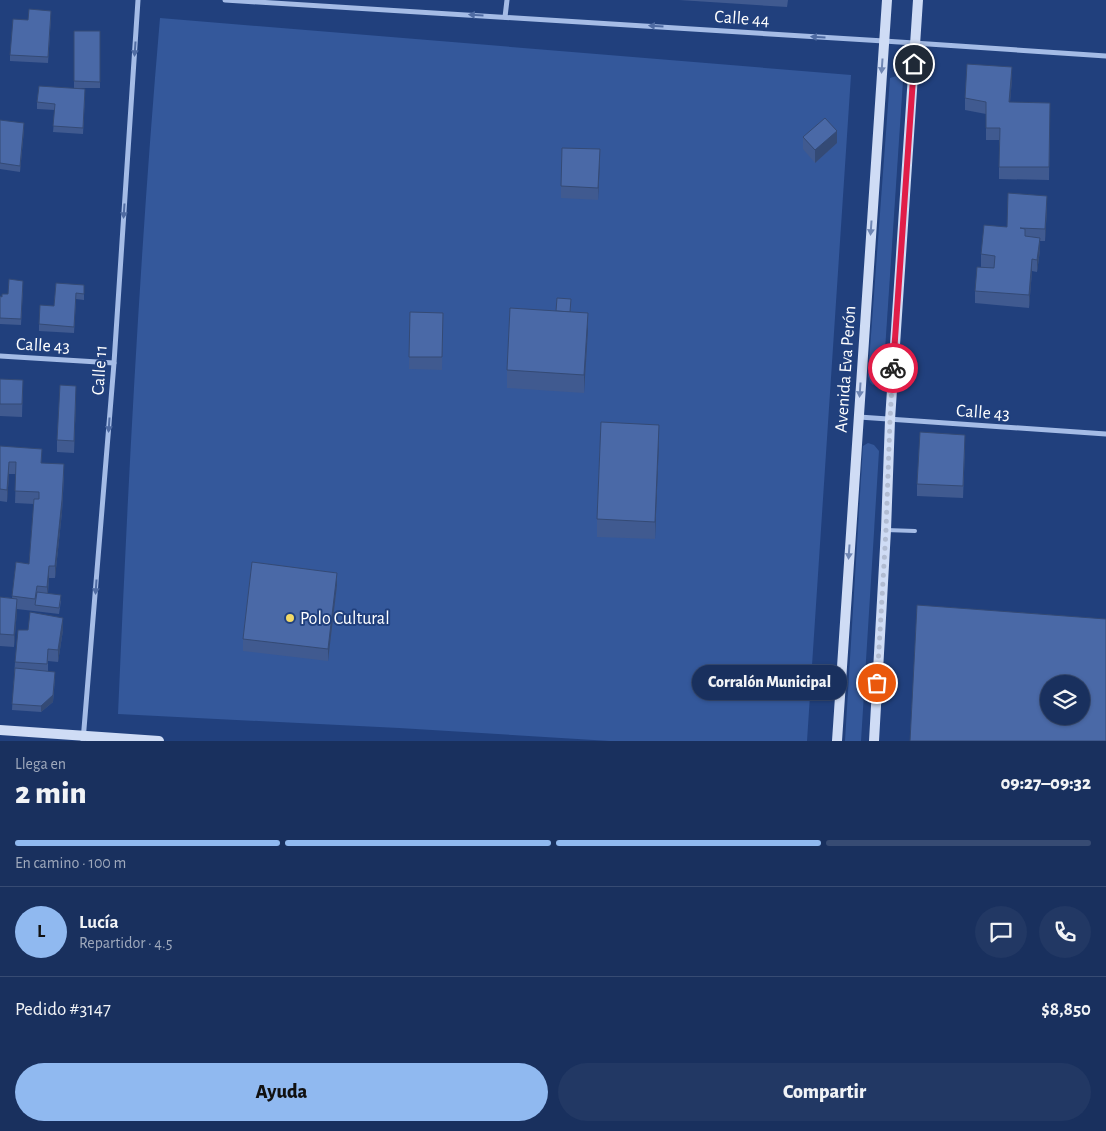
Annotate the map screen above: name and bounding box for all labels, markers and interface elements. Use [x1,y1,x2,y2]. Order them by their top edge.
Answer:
street label: Calle 44 [714,8,770,30]
one-way arrow [468,11,484,19]
one-way arrow [647,22,663,30]
one-way arrow [810,32,826,40]
one-way arrow [130,41,138,57]
pin [893,43,935,85]
icon: home [900,50,928,78]
one-way arrow [878,58,886,74]
one-way arrow [119,203,127,219]
one-way arrow [867,220,875,236]
street label: Avenida Eva Perón [833,305,859,433]
street label: Calle 43 [16,336,70,356]
courier [868,343,918,393]
street label: Calle 11 [89,344,111,396]
icon: bike [879,354,907,382]
one-way arrow [855,383,863,399]
street label: Calle 43 [955,402,1010,424]
one-way arrow [105,418,113,434]
one-way arrow [845,545,853,561]
one-way arrow [92,580,100,596]
place label: Polo Cultural [300,610,390,628]
marker: Polo Cultural [284,612,296,624]
pin [856,662,898,704]
callout: Corralón Municipal [692,666,847,700]
icon: bag [863,669,891,697]
text: Corralón Municipal [708,674,831,690]
map controls [1040,675,1090,725]
button: layers [1040,675,1090,725]
text: Llega en [15,756,66,772]
text: 09:27–09:32 [1001,774,1091,793]
text: 2 min [15,777,87,809]
text: En camino · 100 m [15,855,126,871]
button: chat [975,906,1027,958]
button: phone [1039,906,1091,958]
text: Lucía [79,913,119,932]
text: L [37,922,45,941]
text: Repartidor · 4.5 [79,935,172,951]
text: Pedido #3147 [15,1000,111,1019]
text: $8,850 [1041,1000,1091,1019]
button: Ayuda [15,1063,548,1121]
button: Compartir [558,1063,1091,1121]

